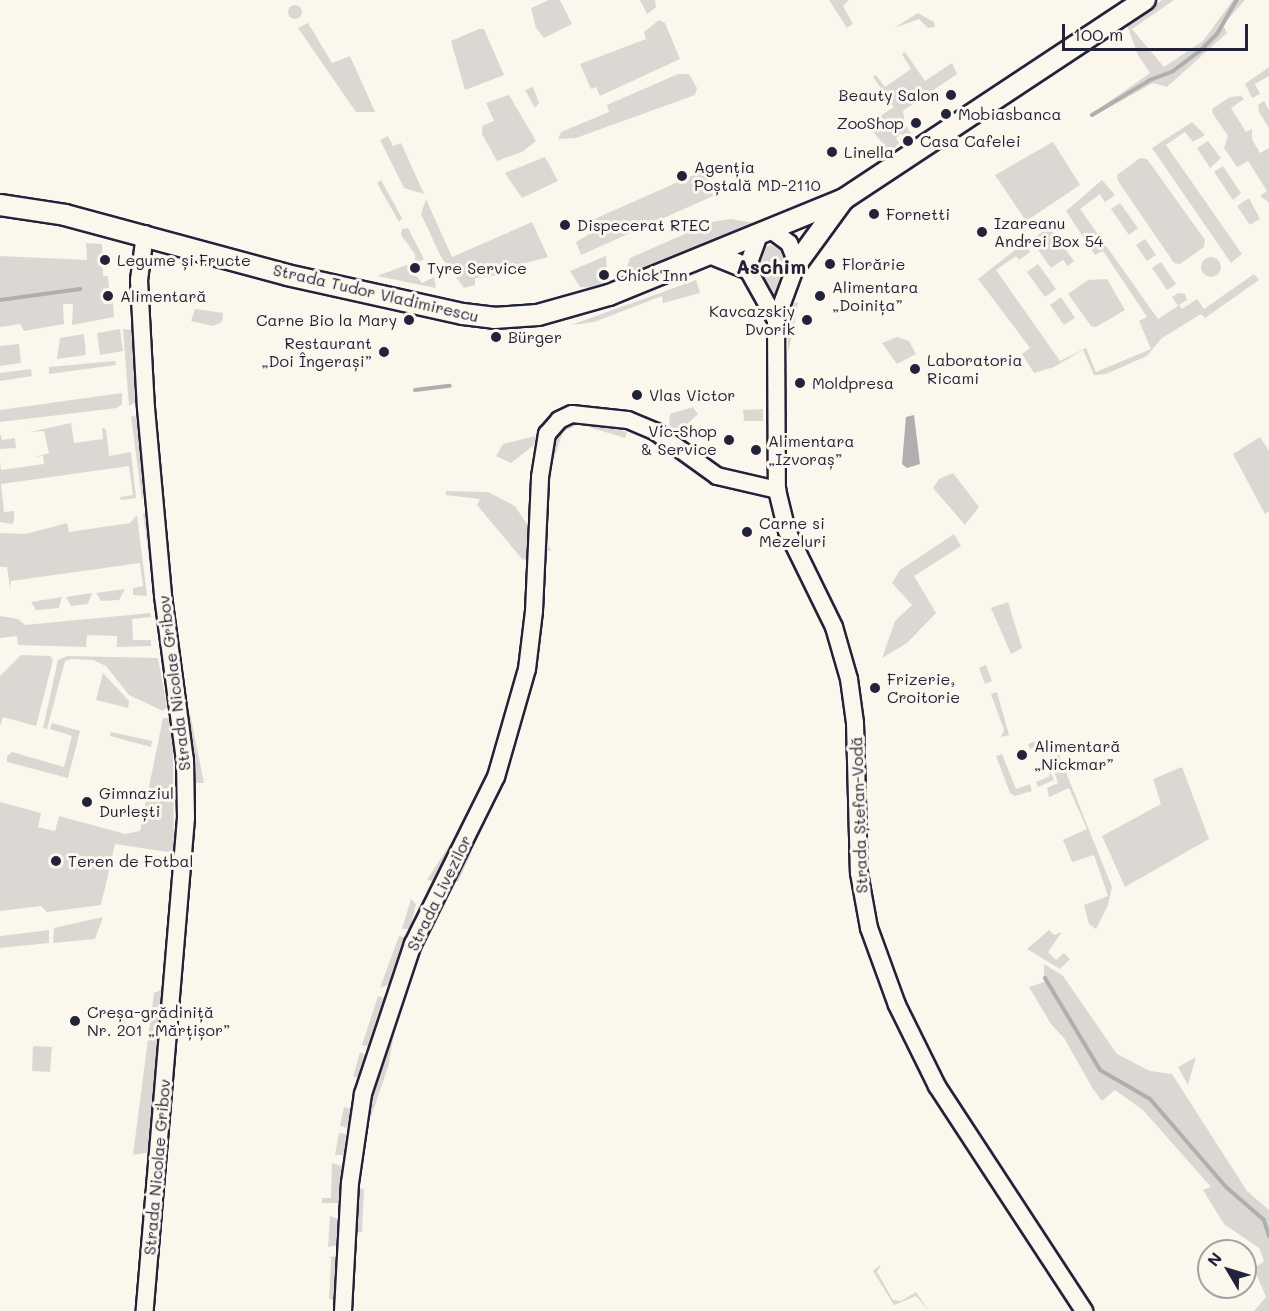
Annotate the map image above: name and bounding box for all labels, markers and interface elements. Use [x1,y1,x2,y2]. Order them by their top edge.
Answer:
scale bar [1065,12,1251,50]
text: 100 m [1073,22,1123,46]
place label: Beauty Salon [839,85,939,105]
marker: Beauty Salon [944,88,958,102]
place label: Mobiasbanca [958,104,1061,124]
marker: Mobiasbanca [939,107,953,121]
place label: ZooShop [837,113,904,133]
marker: ZooShop [909,116,923,130]
place label: Casa Cafelei [920,131,1021,151]
marker: Casa Cafelei [901,134,915,148]
place label: Linella [844,142,894,162]
marker: Linella [825,145,839,159]
place label: Agenția Poștală MD-2110 [694,157,821,195]
marker: Agenția Poștală MD-2110 [675,169,689,183]
place label: Fornetti [886,204,950,224]
marker: Fornetti [867,207,881,221]
place label: Izareanu Andrei Box 54 [994,213,1103,251]
place label: Dispecerat RTEC [577,215,710,235]
marker: Dispecerat RTEC [558,218,572,232]
marker: Izareanu Andrei Box 54 [975,225,989,239]
place label: Legume și Fructe [117,250,251,270]
marker: Legume și Fructe [98,253,112,267]
district label: Aschim [736,254,806,278]
place label: Florărie [842,254,905,274]
marker: Florărie [823,257,837,271]
place label: Tyre Service [427,258,527,278]
street label: Strada Tudor Vladimirescu [271,260,481,326]
marker: Tyre Service [408,261,422,275]
place label: Chick'Inn [616,265,688,285]
marker: Chick'Inn [597,268,611,282]
place label: Alimentara „Doinița” [832,277,919,315]
place label: Alimentară [120,286,207,306]
marker: Alimentară [101,289,115,303]
marker: Alimentara „Doinița” [813,289,827,303]
place label: Kavcazskiy Dvorik [709,301,795,339]
place label: Carne Bio la Mary [256,310,397,330]
marker: Carne Bio la Mary [402,313,416,327]
marker: Kavcazskiy Dvorik [800,313,814,327]
place label: Bürger [508,327,562,347]
marker: Bürger [489,330,503,344]
place label: Restaurant „Doi Îngerași” [261,333,372,371]
marker: Restaurant „Doi Îngerași” [377,345,391,359]
place label: Laboratoria Ricami [927,350,1022,388]
marker: Laboratoria Ricami [908,362,922,376]
place label: Moldpresa [812,373,894,393]
marker: Moldpresa [793,376,807,390]
place label: Vlas Victor [649,385,735,405]
marker: Vlas Victor [630,388,644,402]
place label: Vic-Shop & Service [641,421,717,459]
place label: Alimentara „Izvoraș” [768,431,855,469]
marker: Vic-Shop & Service [722,433,736,447]
marker: Alimentara „Izvoraș” [749,443,763,457]
place label: Carne si Mezeluri [759,513,826,551]
marker: Carne si Mezeluri [740,525,754,539]
street label: Strada Nicolae Gribov [154,594,194,772]
place label: Frizerie, Croitorie [887,669,960,707]
marker: Frizerie, Croitorie [868,681,882,695]
street label: Strada Ștefan-Vodă [847,736,871,894]
place label: Alimentară „Nickmar” [1034,736,1121,774]
marker: Alimentară „Nickmar” [1015,748,1029,762]
place label: Gimnaziul Durlești [99,783,174,821]
marker: Gimnaziul Durlești [80,795,94,809]
street label: Strada Livezilor [403,832,475,954]
place label: Teren de Fotbal [68,851,194,871]
marker: Teren de Fotbal [49,854,63,868]
place label: Creșa-grădiniță Nr. 201 „Mărțișor” [87,1002,230,1040]
marker: Creșa-grădiniță Nr. 201 „Mărțișor” [68,1014,82,1028]
street label: Strada Nicolae Gribov [140,1078,174,1256]
north arrow [1197,1239,1257,1299]
text: N [1202,1248,1226,1270]

